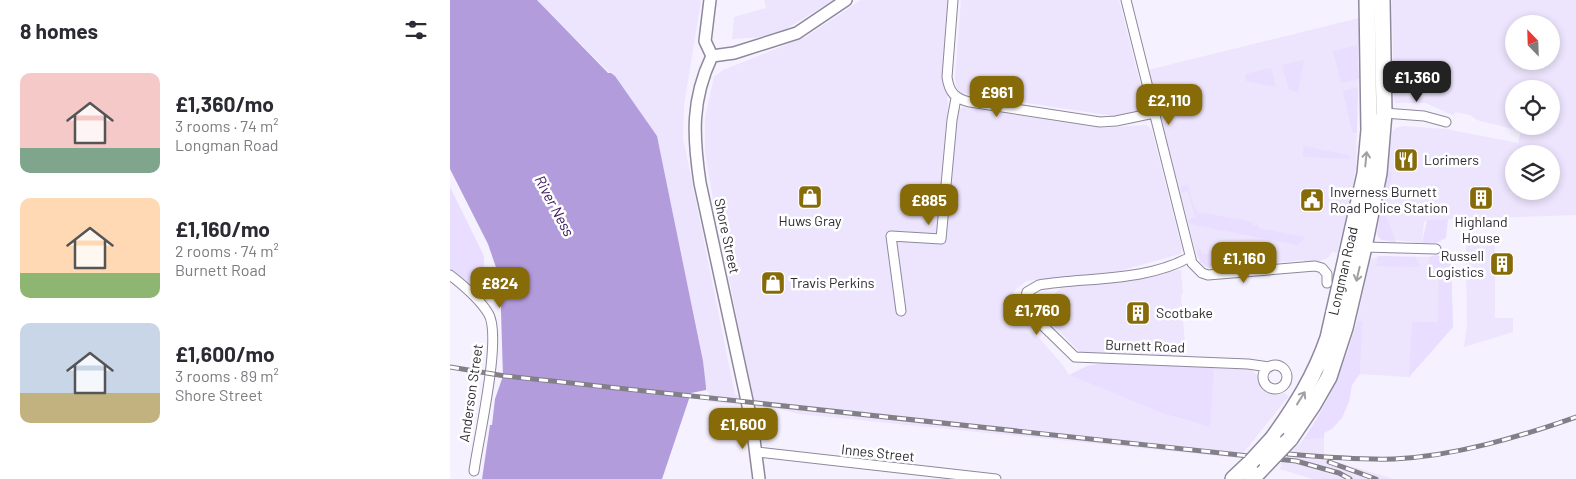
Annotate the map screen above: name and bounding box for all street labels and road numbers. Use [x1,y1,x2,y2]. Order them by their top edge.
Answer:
street label: Shore Street [711,197,744,275]
street label: Longman Road [1324,225,1361,317]
street label: Burnett Road [1105,336,1185,355]
street label: Anderson Street [455,343,486,443]
street label: Innes Street [841,440,916,465]

